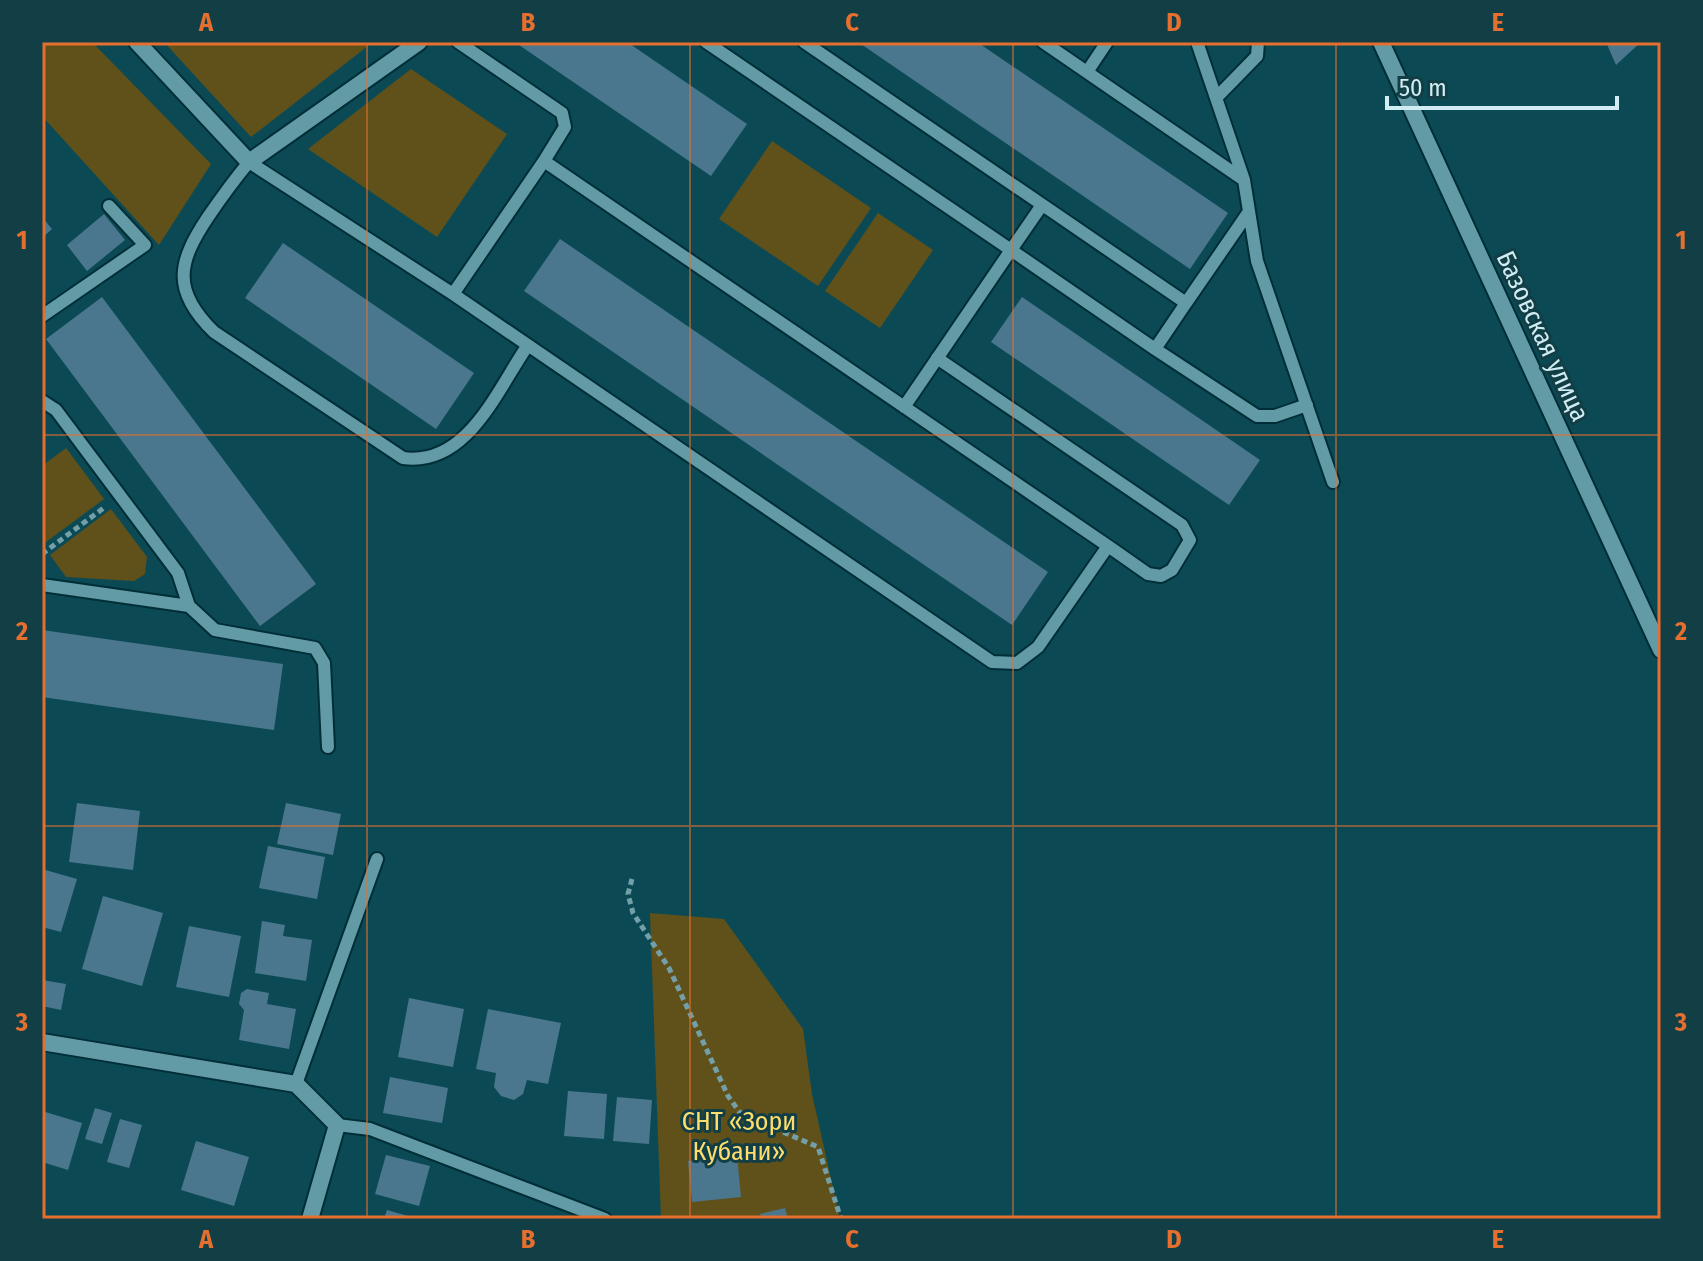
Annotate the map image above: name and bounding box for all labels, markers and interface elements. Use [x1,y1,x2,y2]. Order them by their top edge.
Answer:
text: A [198,7,214,38]
text: B [521,7,536,38]
text: C [845,7,859,38]
text: D [1166,7,1182,38]
text: E [1492,7,1504,38]
scale bar [1387,60,1617,110]
text: 50 m [1399,74,1447,102]
text: 1 [17,225,28,256]
text: 1 [1676,225,1687,256]
street label: Базовская улица [1490,246,1596,426]
text: 2 [15,616,28,647]
text: 2 [1674,616,1687,647]
text: 3 [15,1007,28,1038]
text: 3 [1674,1007,1687,1038]
park label: СНТ «Зори Кубани» [682,1106,796,1167]
text: A [198,1224,214,1255]
text: B [521,1224,536,1255]
text: C [845,1224,859,1255]
text: D [1166,1224,1182,1255]
text: E [1492,1224,1504,1255]

